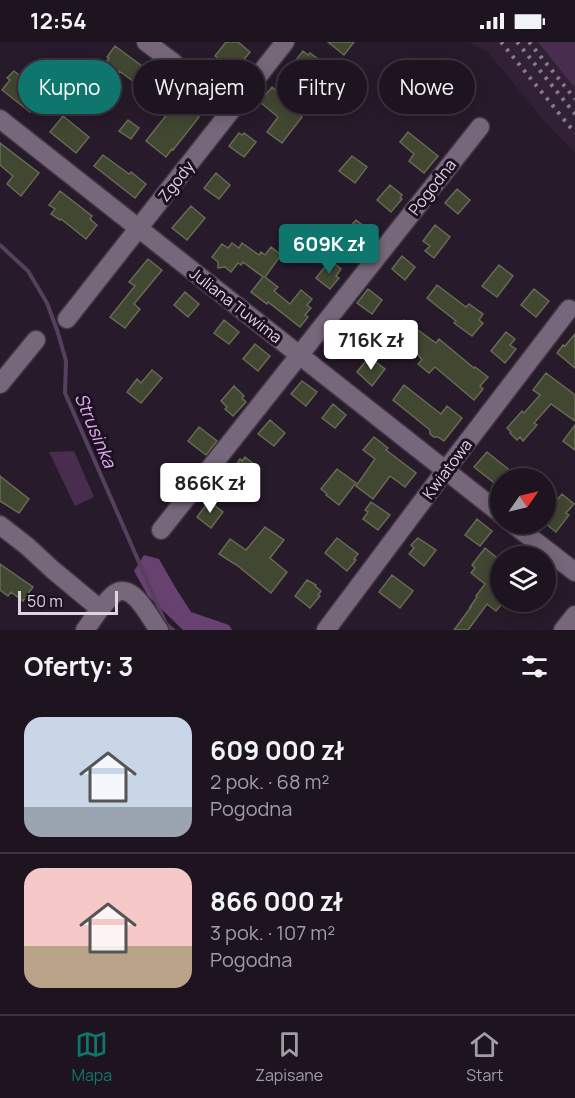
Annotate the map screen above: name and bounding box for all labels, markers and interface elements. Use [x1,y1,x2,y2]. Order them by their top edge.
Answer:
text: 12:54 [30,6,87,36]
chip: Kupno [18,60,121,114]
chip: Wynajem [133,60,265,114]
chip: Filtry [277,60,367,114]
chip: Nowe [379,60,475,114]
street label: Pogodna [403,154,461,220]
street label: Zgody [153,155,199,206]
pin: 609K zł [274,224,384,275]
text: 609K zł [293,230,365,257]
street label: Juliana Tuwima [185,262,287,348]
pin: 716K zł [316,320,426,371]
text: 716K zł [338,326,404,353]
water label: Strusinka [70,389,123,472]
street label: Kwiatowa [417,434,477,504]
pin: 866K zł [155,463,265,514]
north arrow [490,468,556,534]
map controls [490,468,556,612]
text: 866K zł [174,469,246,496]
button: layers [490,546,556,612]
scale bar [18,588,118,616]
text: 50 m [27,590,63,612]
text: Oferty: 3 [24,648,133,684]
icon: filters [518,650,551,683]
text: 609 000 zł [210,732,344,768]
icon: home [72,741,144,813]
text: 2 pok. · 68 m² [210,768,330,795]
text: Pogodna [210,795,292,822]
text: 866 000 zł [210,883,343,919]
icon: home [72,892,144,964]
text: 3 pok. · 107 m² [210,919,335,946]
text: Pogodna [210,946,292,973]
tab: Mapa [71,1028,112,1086]
tab: Zapisane [255,1028,323,1086]
tab: Start [466,1028,503,1086]

